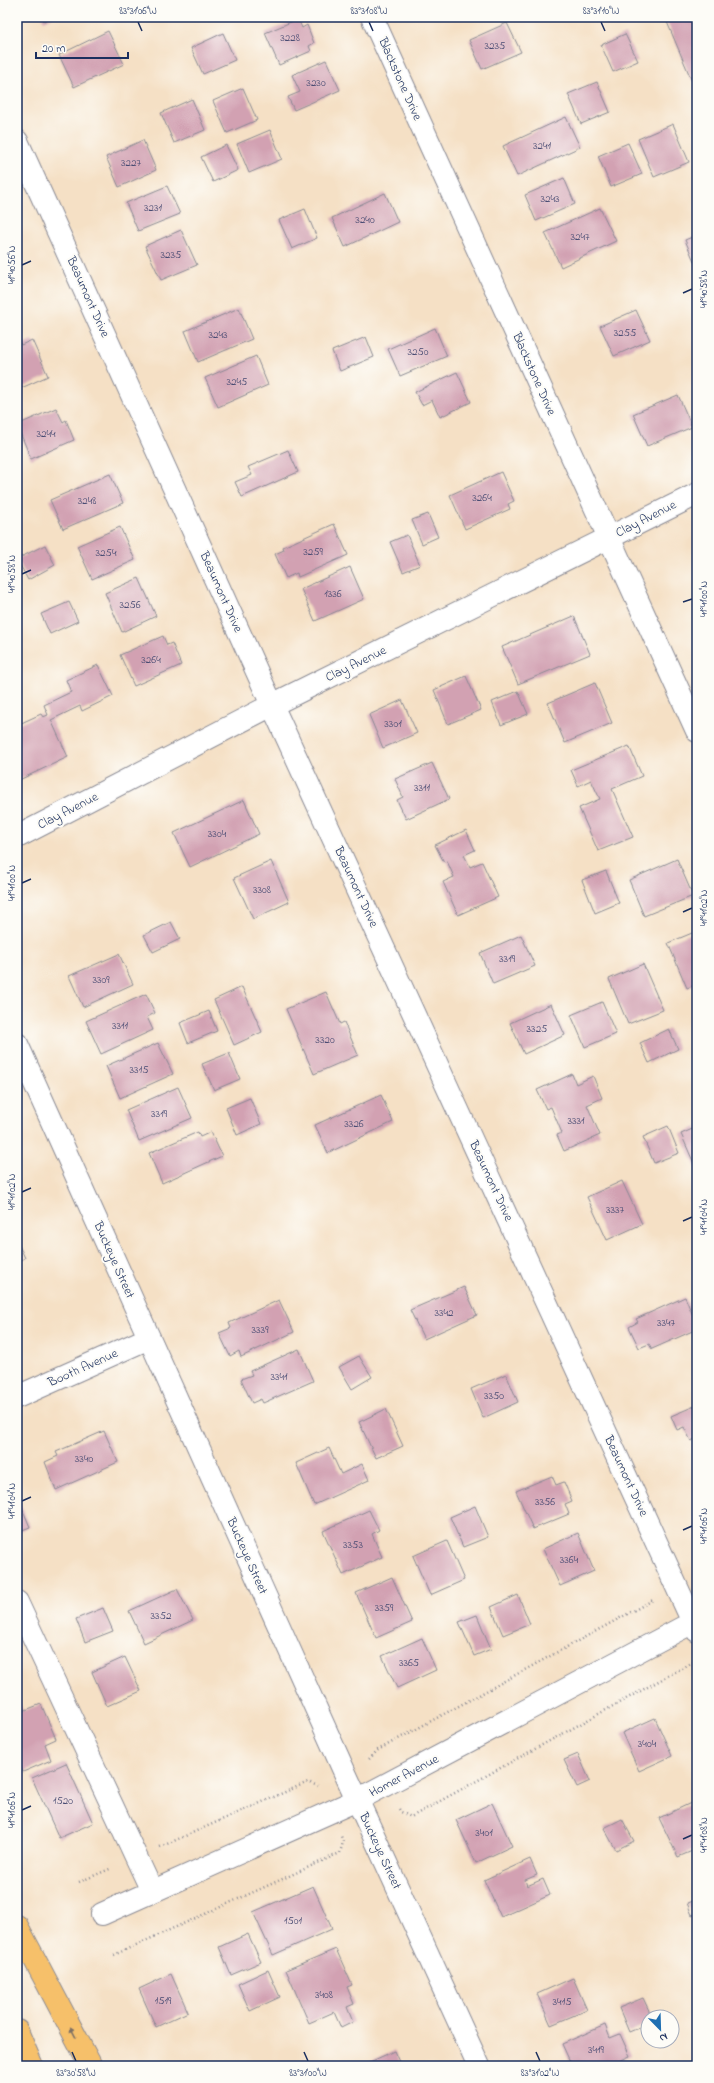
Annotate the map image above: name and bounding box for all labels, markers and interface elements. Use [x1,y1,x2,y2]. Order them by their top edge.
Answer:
text: 83°31'06"W [119,4,157,19]
text: 83°31'08"W [350,4,388,19]
text: 83°31'10"W [583,4,620,19]
house number: 3228 [280,30,300,46]
scale bar [36,34,128,60]
street label: Blackstone Drive [373,34,427,124]
house number: 3235 [485,38,505,54]
text: 20 m [42,40,65,58]
house number: 3230 [306,75,326,91]
house number: 3241 [533,138,552,154]
house number: 3227 [121,155,141,171]
house number: 3243 [540,191,560,207]
house number: 3231 [144,200,163,216]
house number: 3240 [355,212,375,228]
house number: 3247 [570,229,590,245]
text: 41°40'56"N [5,245,20,284]
house number: 3235 [161,247,181,263]
street label: Beaumont Drive [61,252,114,341]
text: 41°40'58"N [697,270,712,308]
house number: 3255 [614,325,636,341]
house number: 3243 [208,327,228,343]
street label: Blackstone Drive [507,329,561,419]
house number: 3250 [407,344,429,360]
house number: 3245 [227,374,247,390]
house number: 3244 [36,426,56,442]
house number: 3264 [472,490,492,506]
house number: 3248 [78,493,96,509]
street label: Clay Avenue [612,496,680,543]
house number: 3259 [303,544,323,560]
house number: 3254 [96,545,117,561]
street label: Beaumont Drive [194,547,247,636]
text: 41°40'58"N [5,555,20,593]
text: 41°41'00"N [697,581,712,617]
house number: 1336 [324,586,342,602]
house number: 3256 [119,597,141,613]
street label: Clay Avenue [322,641,390,688]
house number: 3264 [141,652,161,668]
house number: 3301 [384,716,402,732]
house number: 3311 [414,780,431,796]
street label: Clay Avenue [34,788,102,835]
house number: 3304 [208,826,227,842]
street label: Beaumont Drive [329,843,383,931]
text: 41°41'00"N [5,865,20,901]
house number: 3308 [253,882,271,898]
text: 41°41'02"N [697,889,712,926]
house number: 3319 [499,951,516,967]
house number: 3309 [92,972,110,988]
house number: 3311 [112,1018,129,1034]
house number: 3325 [527,1021,547,1037]
house number: 3320 [315,1032,335,1048]
house number: 3315 [130,1062,148,1078]
house number: 3319 [151,1106,168,1122]
house number: 3331 [567,1113,585,1129]
house number: 3326 [344,1116,364,1132]
street label: Beaumont Drive [464,1137,518,1225]
text: 41°41'02"N [5,1173,20,1210]
text: 41°41'04"N [697,1199,712,1235]
house number: 3337 [606,1202,625,1218]
street label: Buckeye Street [87,1218,140,1303]
house number: 3342 [434,1305,454,1321]
house number: 3347 [657,1315,676,1331]
house number: 3339 [252,1322,269,1338]
street label: Booth Avenue [44,1344,121,1392]
house number: 3341 [270,1369,288,1385]
house number: 3350 [484,1388,504,1404]
street label: Beaumont Drive [599,1432,653,1520]
house number: 3340 [75,1451,93,1467]
text: 41°41'04"N [5,1483,20,1519]
house number: 3356 [535,1494,555,1510]
text: 41°41'06"N [697,1508,712,1544]
street label: Buckeye Street [220,1514,273,1599]
house number: 3353 [343,1537,363,1553]
house number: 3364 [560,1552,579,1568]
house number: 3359 [375,1600,394,1616]
house number: 3352 [151,1608,172,1624]
house number: 3365 [399,1655,419,1671]
house number: 3404 [638,1736,657,1752]
street label: Homer Avenue [366,1750,442,1802]
text: 41°41'06"N [5,1792,20,1828]
house number: 1520 [53,1793,73,1809]
street label: Buckeye Street [353,1809,406,1893]
text: 41°41'08"N [697,1817,712,1853]
house number: 3401 [475,1825,493,1841]
house number: 1501 [284,1913,303,1929]
house number: 3408 [315,1987,333,2003]
house number: 1519 [155,1993,172,2009]
house number: 3415 [553,1994,571,2010]
north arrow [640,2009,680,2049]
one-way arrow [69,2026,76,2037]
text: N [657,2028,670,2046]
house number: 3419 [588,2042,605,2058]
text: 83°30'58"W [56,2066,96,2081]
text: 83°31'00"W [289,2066,327,2081]
text: 83°31'02"W [521,2066,559,2081]

